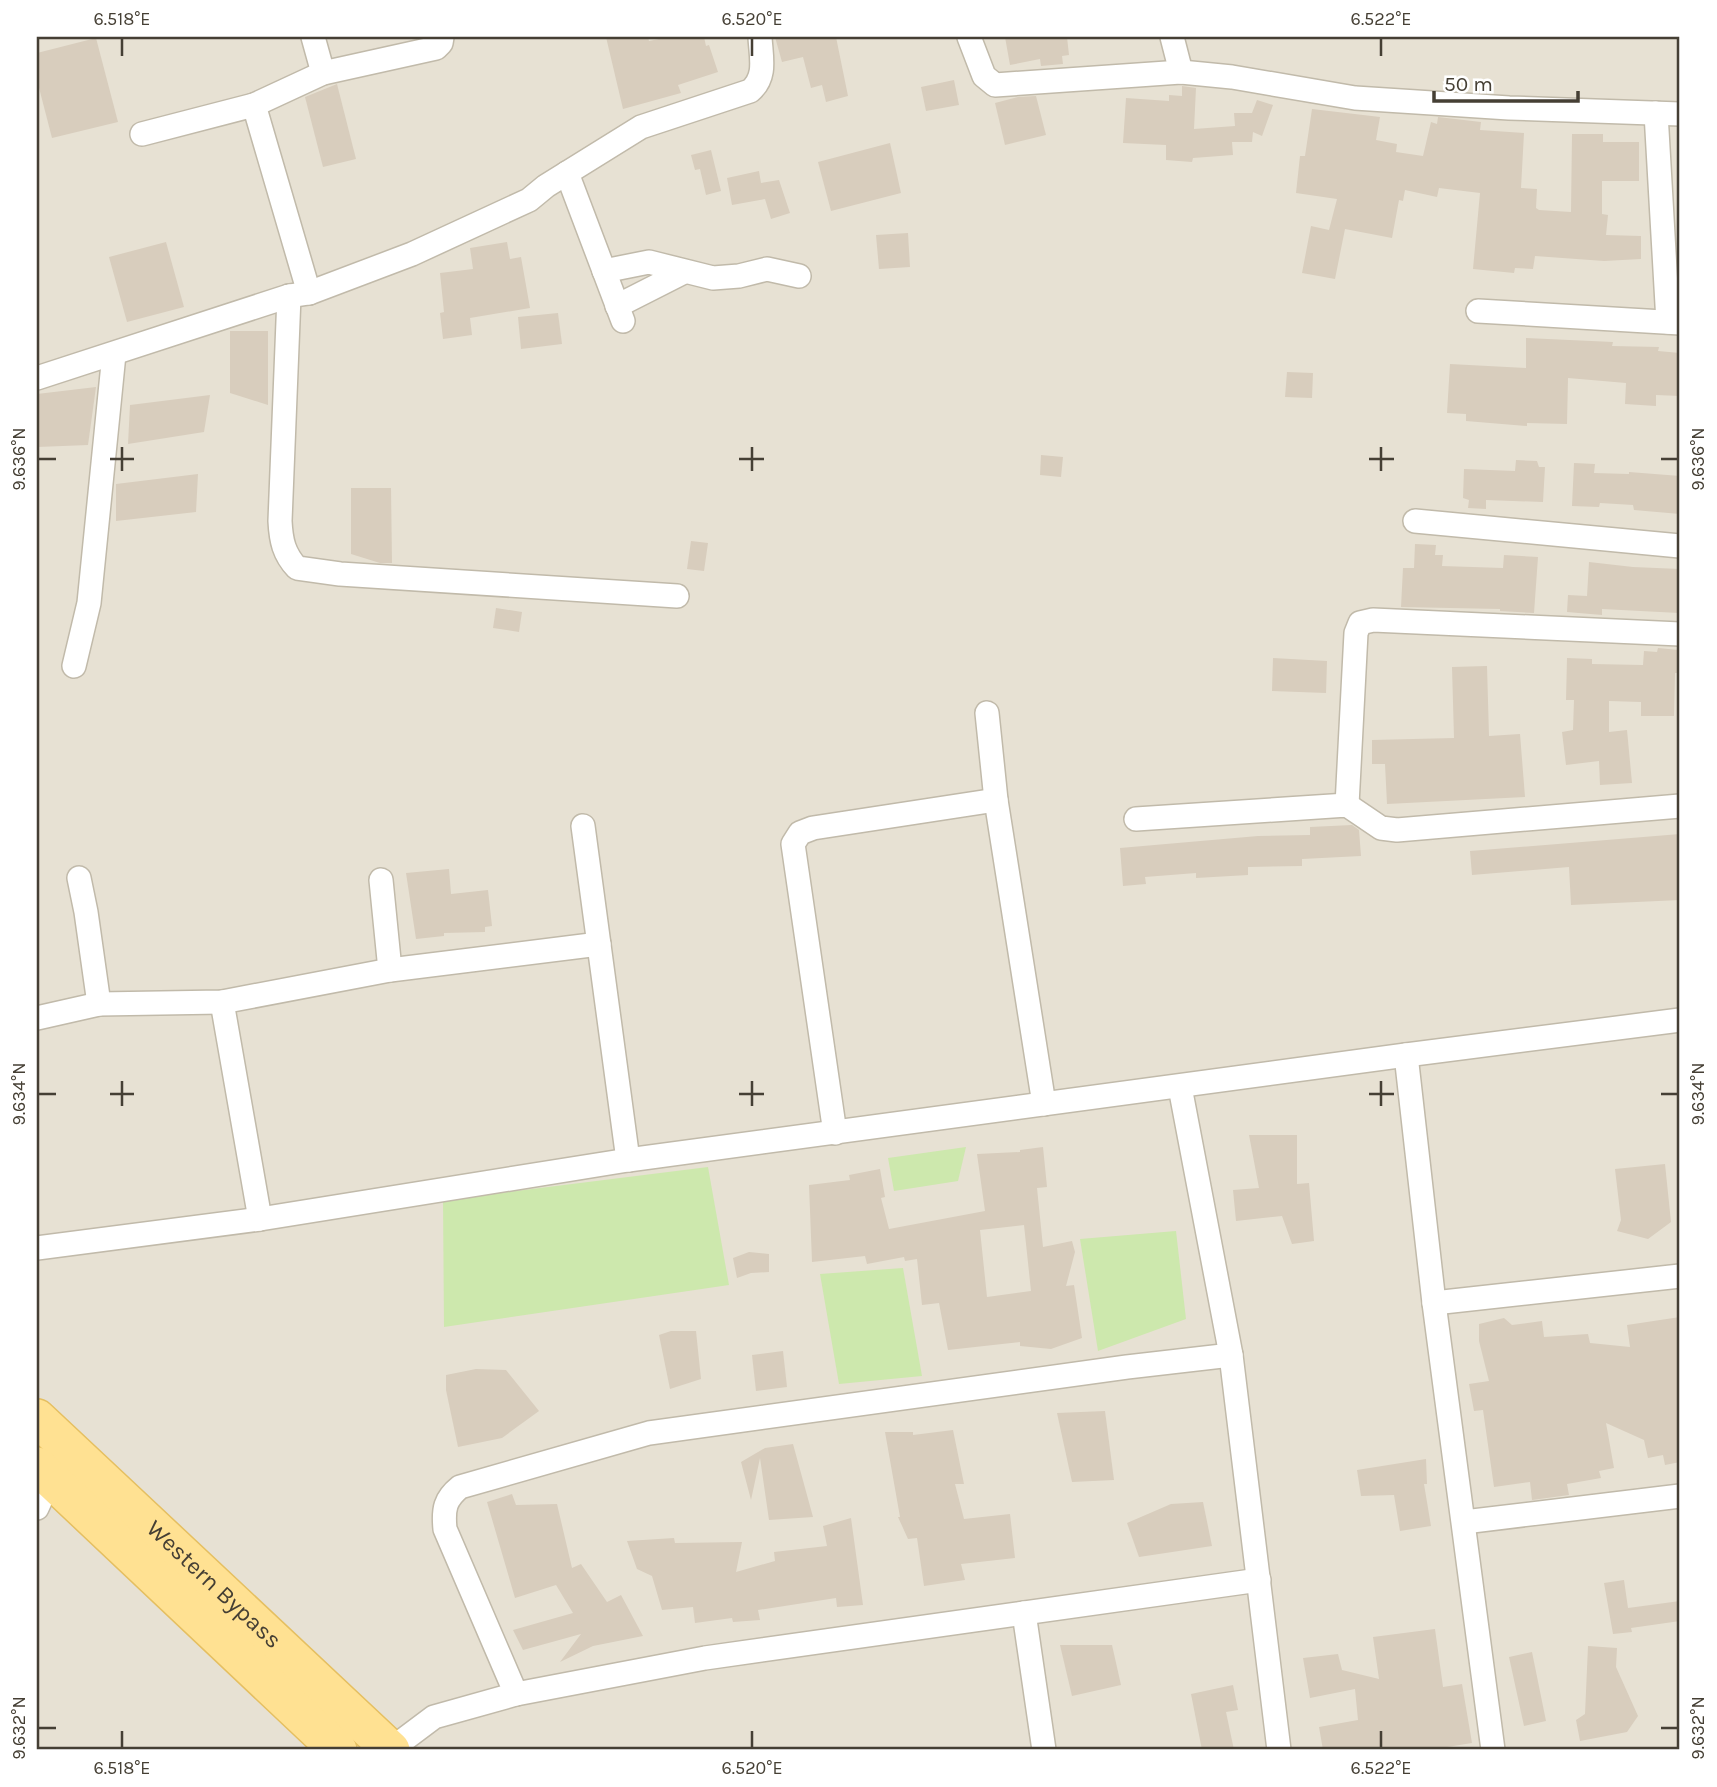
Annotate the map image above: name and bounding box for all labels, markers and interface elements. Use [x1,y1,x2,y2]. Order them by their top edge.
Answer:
text: 6.518°E [94,8,150,30]
text: 6.520°E [721,8,783,30]
text: 6.522°E [1351,8,1411,30]
scale bar [1434,60,1577,104]
text: 50 m [1444,72,1493,96]
text: 9.636°N [8,427,30,491]
text: 9.636°N [1687,427,1709,491]
text: 9.634°N [8,1062,30,1126]
text: 9.634°N [1687,1062,1709,1126]
street label: Western Bypass [141,1514,287,1654]
text: 9.632°N [8,1696,30,1760]
text: 9.632°N [1687,1696,1709,1760]
text: 6.518°E [94,1757,150,1779]
text: 6.520°E [721,1757,783,1779]
text: 6.522°E [1351,1757,1411,1779]

